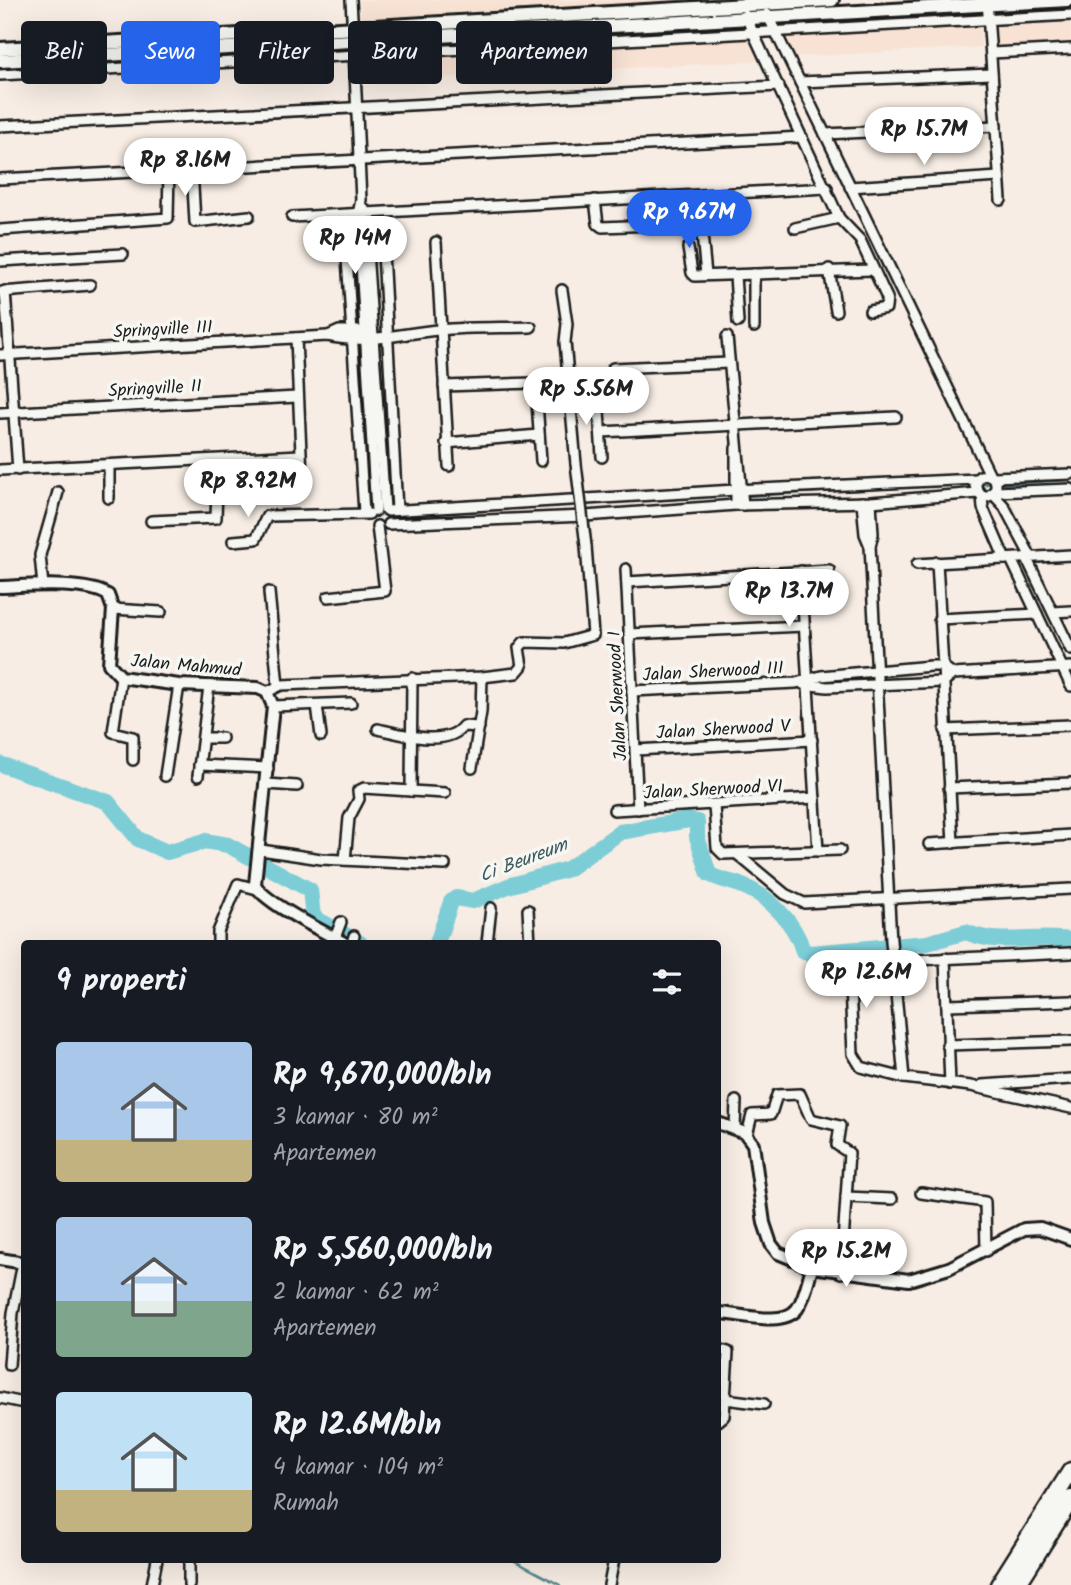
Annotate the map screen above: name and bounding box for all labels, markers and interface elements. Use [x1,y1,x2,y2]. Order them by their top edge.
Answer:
chip: Beli [21,21,107,84]
chip: Sewa [121,21,220,84]
chip: Filter [234,21,334,84]
chip: Baru [348,21,442,84]
chip: Apartemen [456,21,612,84]
pin: Rp 15.7M [852,108,996,167]
text: Rp 15.7M [880,112,968,148]
pin: Rp 8.16M [113,138,257,198]
text: Rp 8.16M [140,143,230,179]
pin: Rp 9.67M [617,190,761,250]
text: Rp 9.67M [643,195,735,231]
pin: Rp 14M [298,216,412,276]
text: Rp 14M [319,221,391,257]
street label: Springville III [113,313,213,348]
pin: Rp 5.56M [514,368,658,427]
text: Rp 5.56M [539,372,633,408]
street label: Springville II [108,373,203,406]
pin: Rp 8.92M [176,460,320,519]
text: Rp 8.92M [200,464,296,500]
pin: Rp 13.7M [717,570,861,629]
text: Rp 13.7M [745,574,833,610]
street label: Jalan Sherwood I [601,630,636,762]
street label: Jalan Mahmud [129,647,243,686]
street label: Jalan Sherwood III [642,654,784,691]
street label: Jalan Sherwood V [655,712,792,748]
street label: Jalan Sherwood VI [643,772,784,809]
water label: Ci Beureum [475,830,574,891]
pin: Rp 12.6M [794,950,938,1010]
text: Rp 12.6M [821,955,911,991]
text: 9 properti [56,958,186,1006]
icon: filters [648,963,686,1001]
text: Rp 9,670,000/bln [273,1052,492,1100]
icon: home [112,1070,196,1154]
text: 3 kamar · 80 m² [273,1100,438,1136]
text: Apartemen [273,1136,377,1172]
text: Rp 5,560,000/bln [273,1227,493,1275]
pin: Rp 15.2M [774,1230,918,1289]
text: Rp 15.2M [801,1234,891,1270]
icon: home [112,1245,196,1329]
text: 2 kamar · 62 m² [273,1275,439,1311]
text: Apartemen [273,1311,377,1347]
text: Rp 12.6M/bln [273,1402,441,1450]
icon: home [112,1420,196,1504]
text: 4 kamar · 104 m² [273,1450,443,1486]
text: Rumah [273,1486,339,1522]

